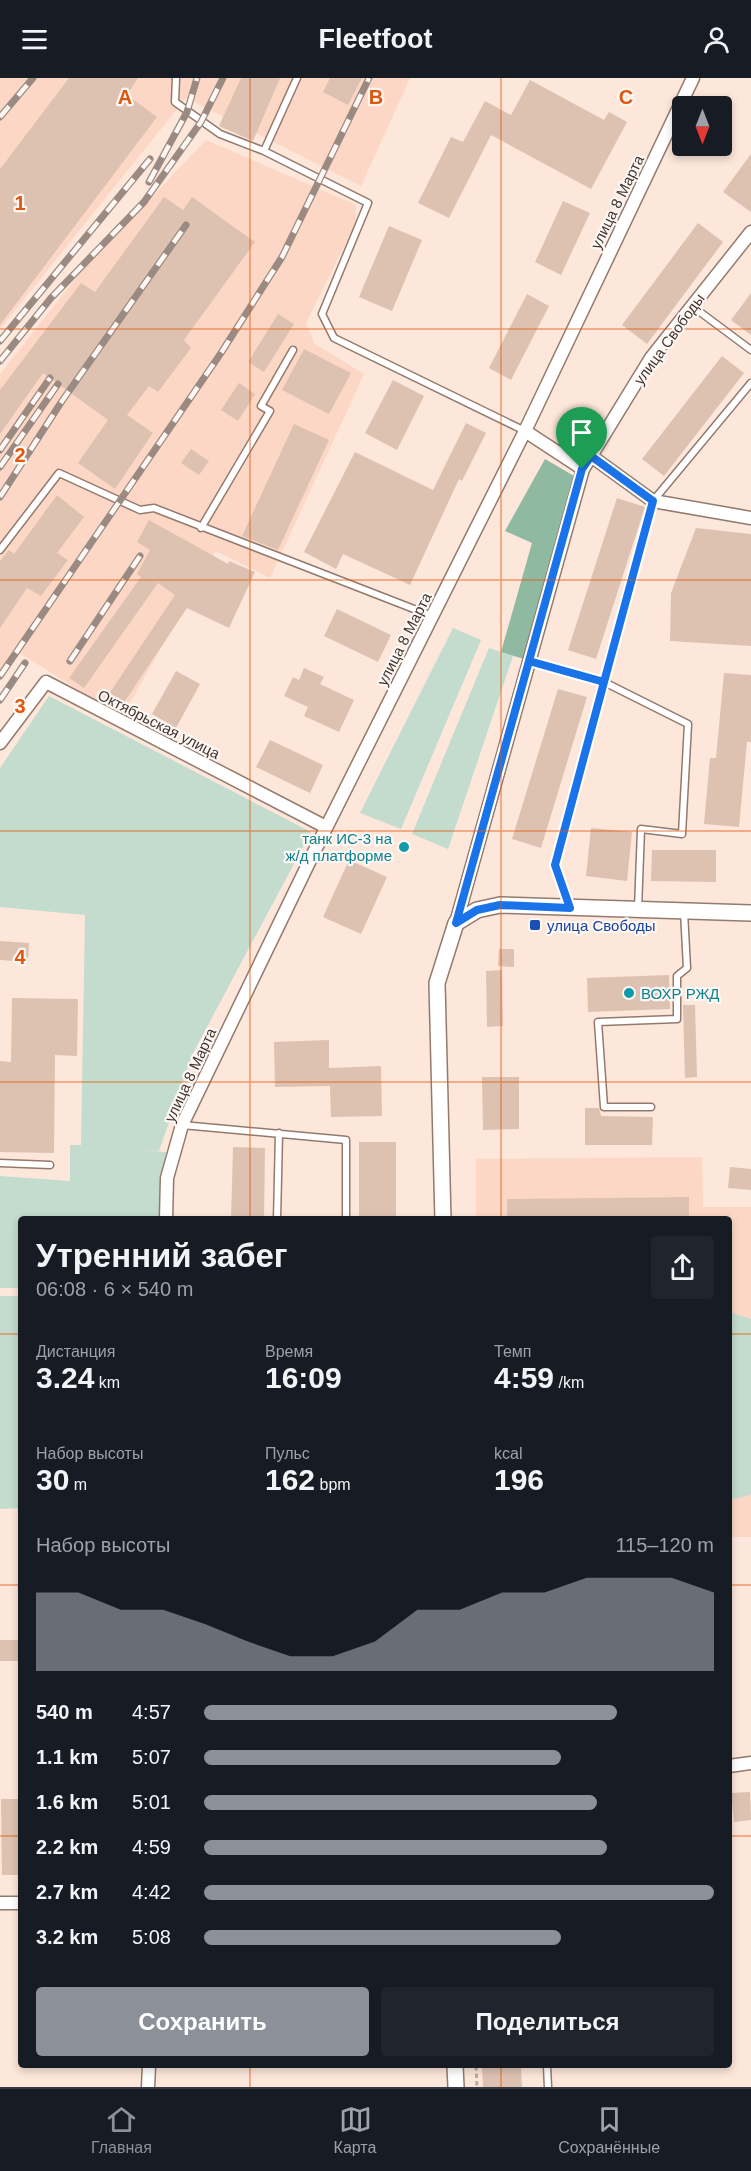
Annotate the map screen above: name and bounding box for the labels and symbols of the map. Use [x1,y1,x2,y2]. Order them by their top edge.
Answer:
text: A [118,86,132,108]
text: B [369,86,383,108]
text: C [619,86,633,108]
north arrow [672,96,732,156]
street label: улица 8 Марта [587,152,647,252]
text: 1 [14,192,26,214]
street label: улица Свободы [630,290,708,388]
pin [556,407,607,469]
text: 2 [14,444,26,466]
street label: улица 8 Марта [373,589,435,688]
street label: Октябрьская улица [95,686,223,762]
text: 3 [14,695,26,717]
place label: танк ИС-3 на ж/д платформе [285,830,393,864]
marker: танк ИС-3 на ж/д платформе [397,840,411,854]
place label: улица Свободы [547,917,656,934]
marker: улица Свободы [528,918,542,932]
text: 4 [14,946,26,968]
place label: ВОХР РЖД [641,985,720,1002]
marker: ВОХР РЖД [622,986,636,1000]
street label: улица 8 Марта [161,1025,220,1125]

